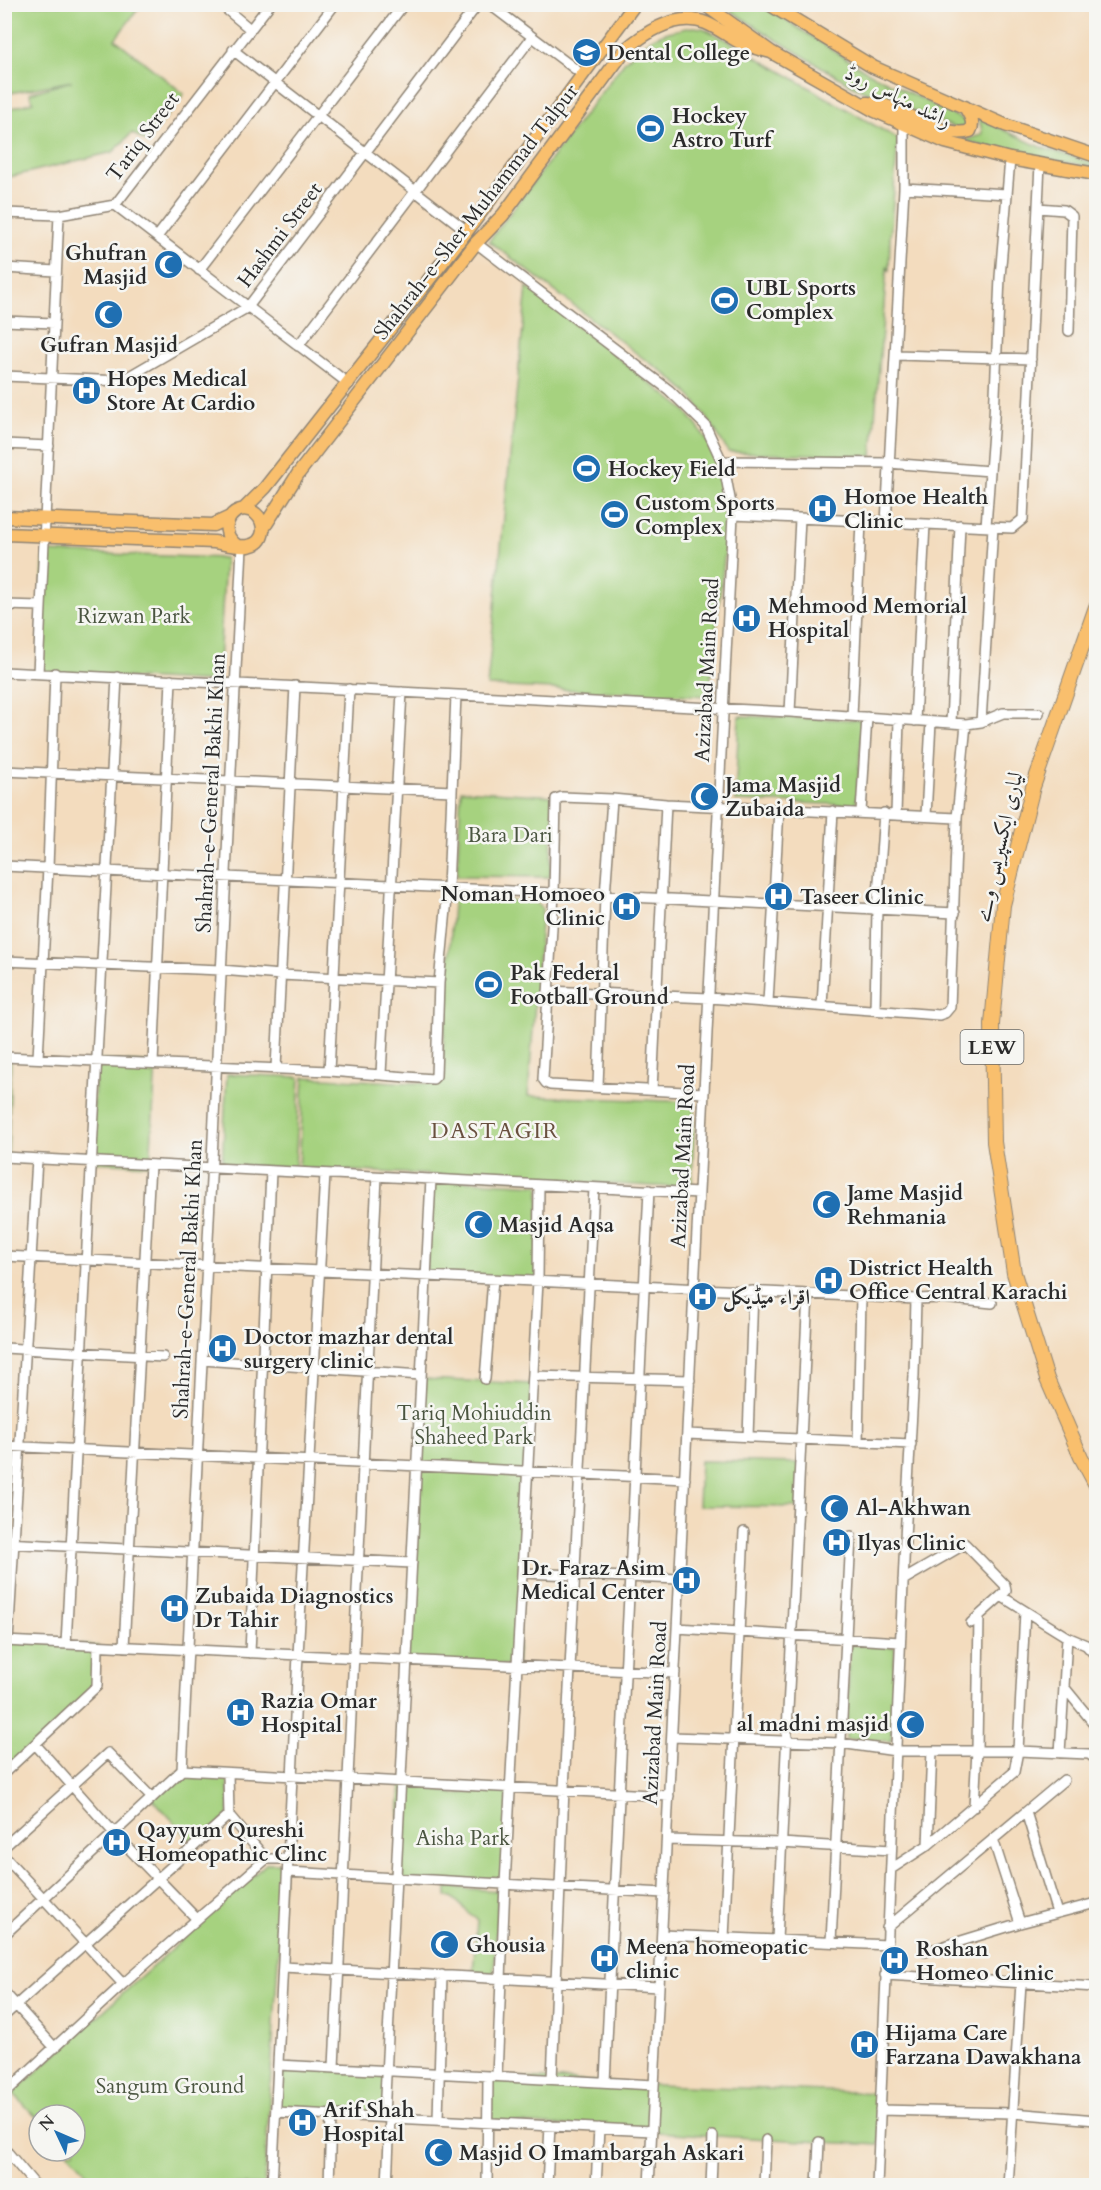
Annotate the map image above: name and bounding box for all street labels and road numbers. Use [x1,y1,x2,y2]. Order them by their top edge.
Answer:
street label: راشد منہاس روڈ [840,59,956,135]
street label: Shahrah-e-Sher Muhammad Talpur [367,78,585,346]
street label: Tariq Street [100,86,187,188]
street label: Hashmi Street [231,176,329,294]
street label: Azizabad Main Road [688,577,726,763]
street label: Shahrah-e-General Bakhi Khan [189,652,233,934]
street label: لیاری ایکسپریس وے [968,769,1030,925]
road number: LEW [960,1030,1024,1064]
street label: Azizabad Main Road [664,1063,702,1249]
street label: Shahrah-e-General Bakhi Khan [166,1138,210,1420]
street label: Azizabad Main Road [636,1620,674,1806]

